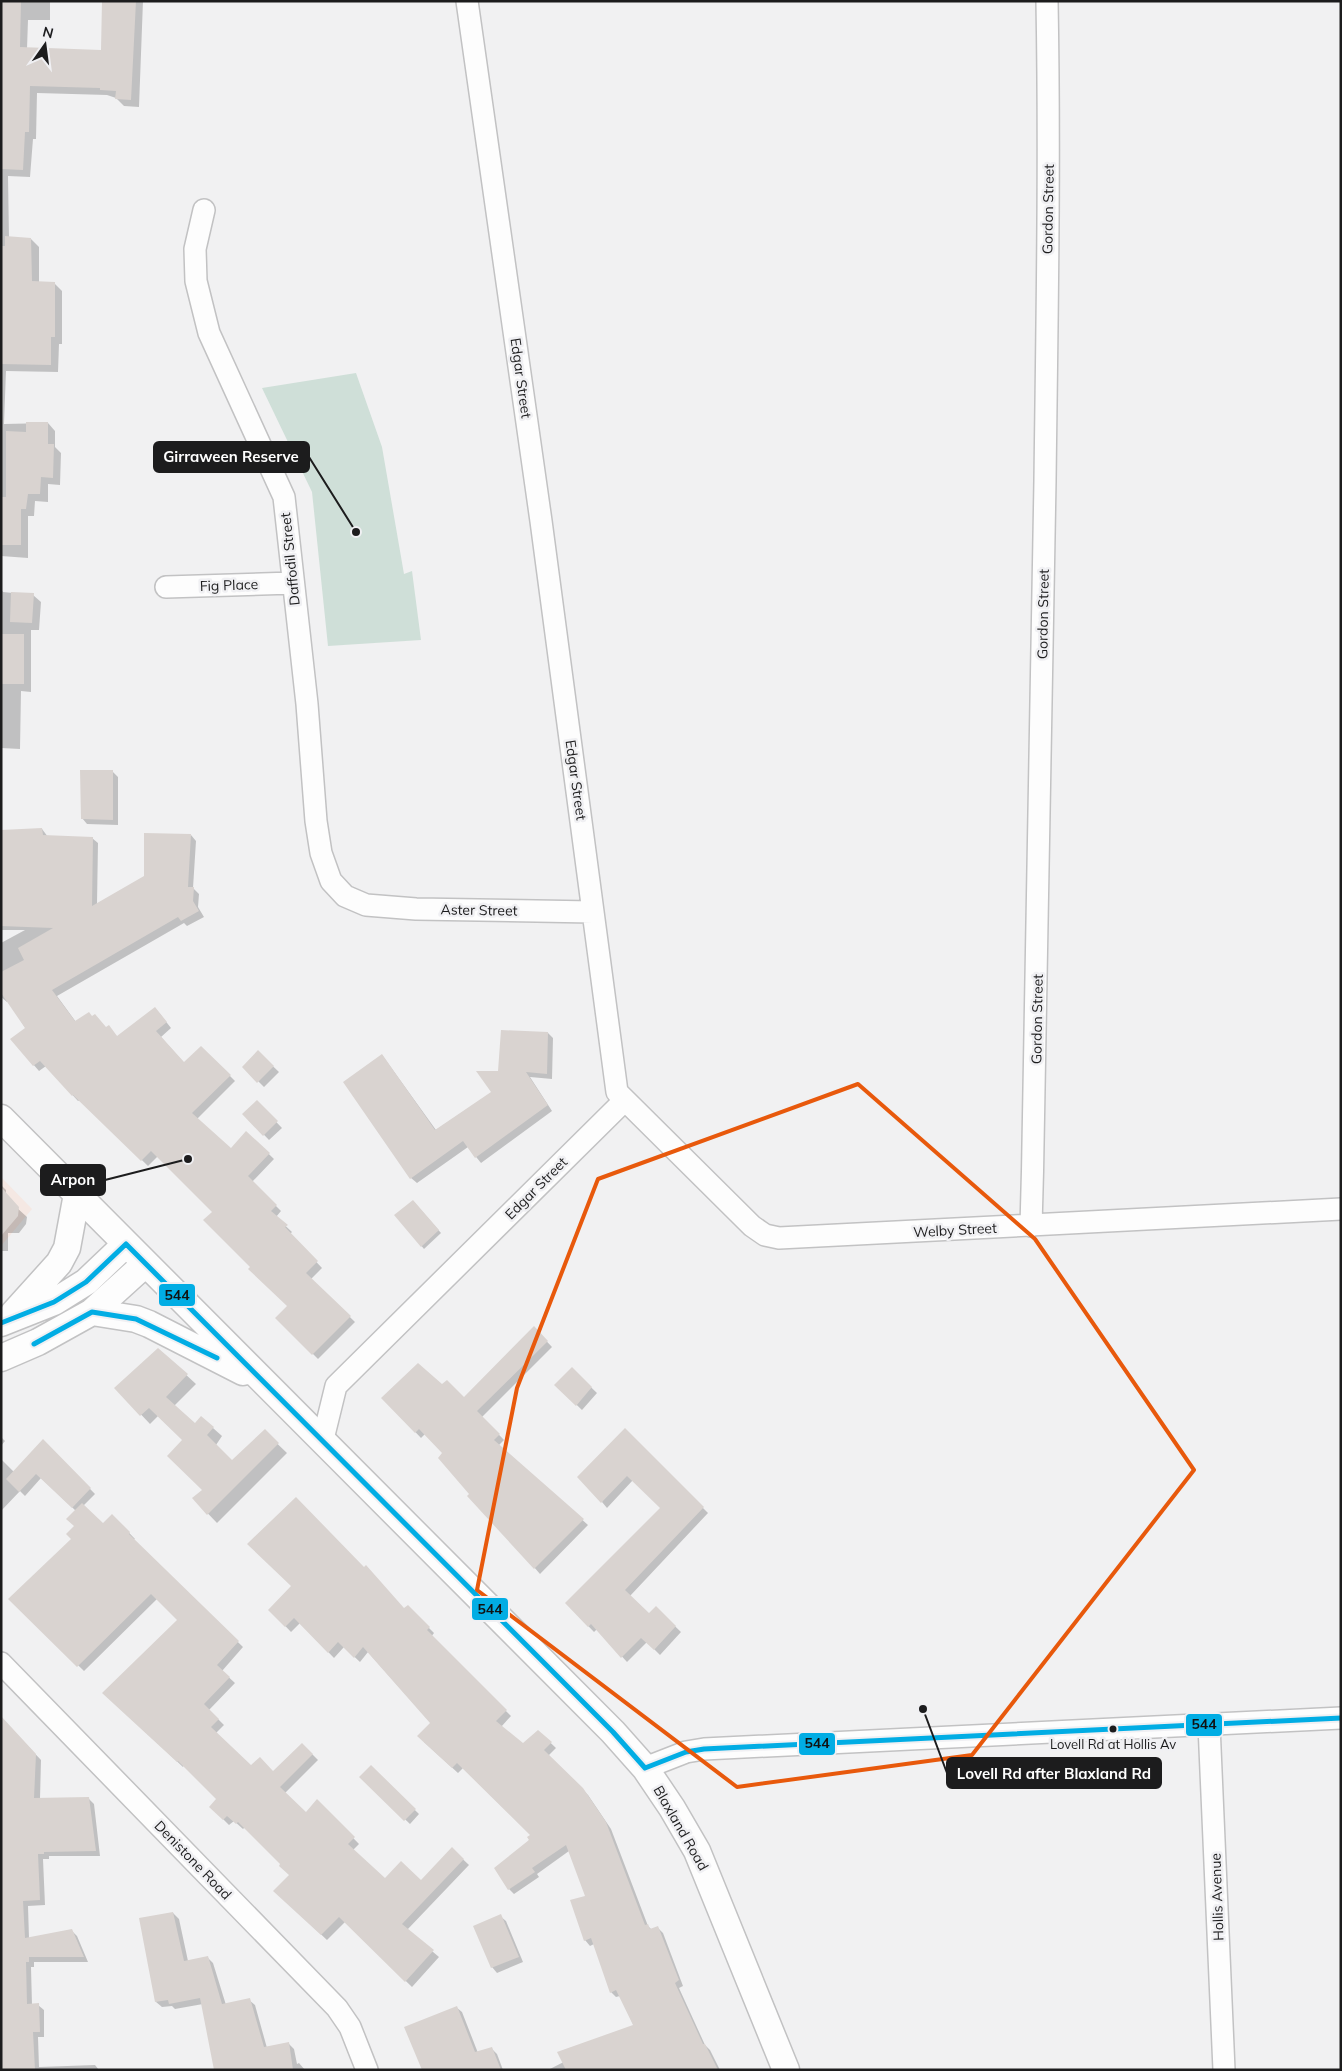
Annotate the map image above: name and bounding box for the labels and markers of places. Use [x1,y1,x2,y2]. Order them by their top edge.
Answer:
callout: Girraween Reserve [154,442,309,472]
callout: Arpon [41,1165,105,1195]
marker: Lovell Rd at Hollis Av [1108,1724,1118,1734]
place label: Lovell Rd at Hollis Av [1050,1736,1176,1752]
callout: Lovell Rd after Blaxland Rd [947,1758,1161,1788]

